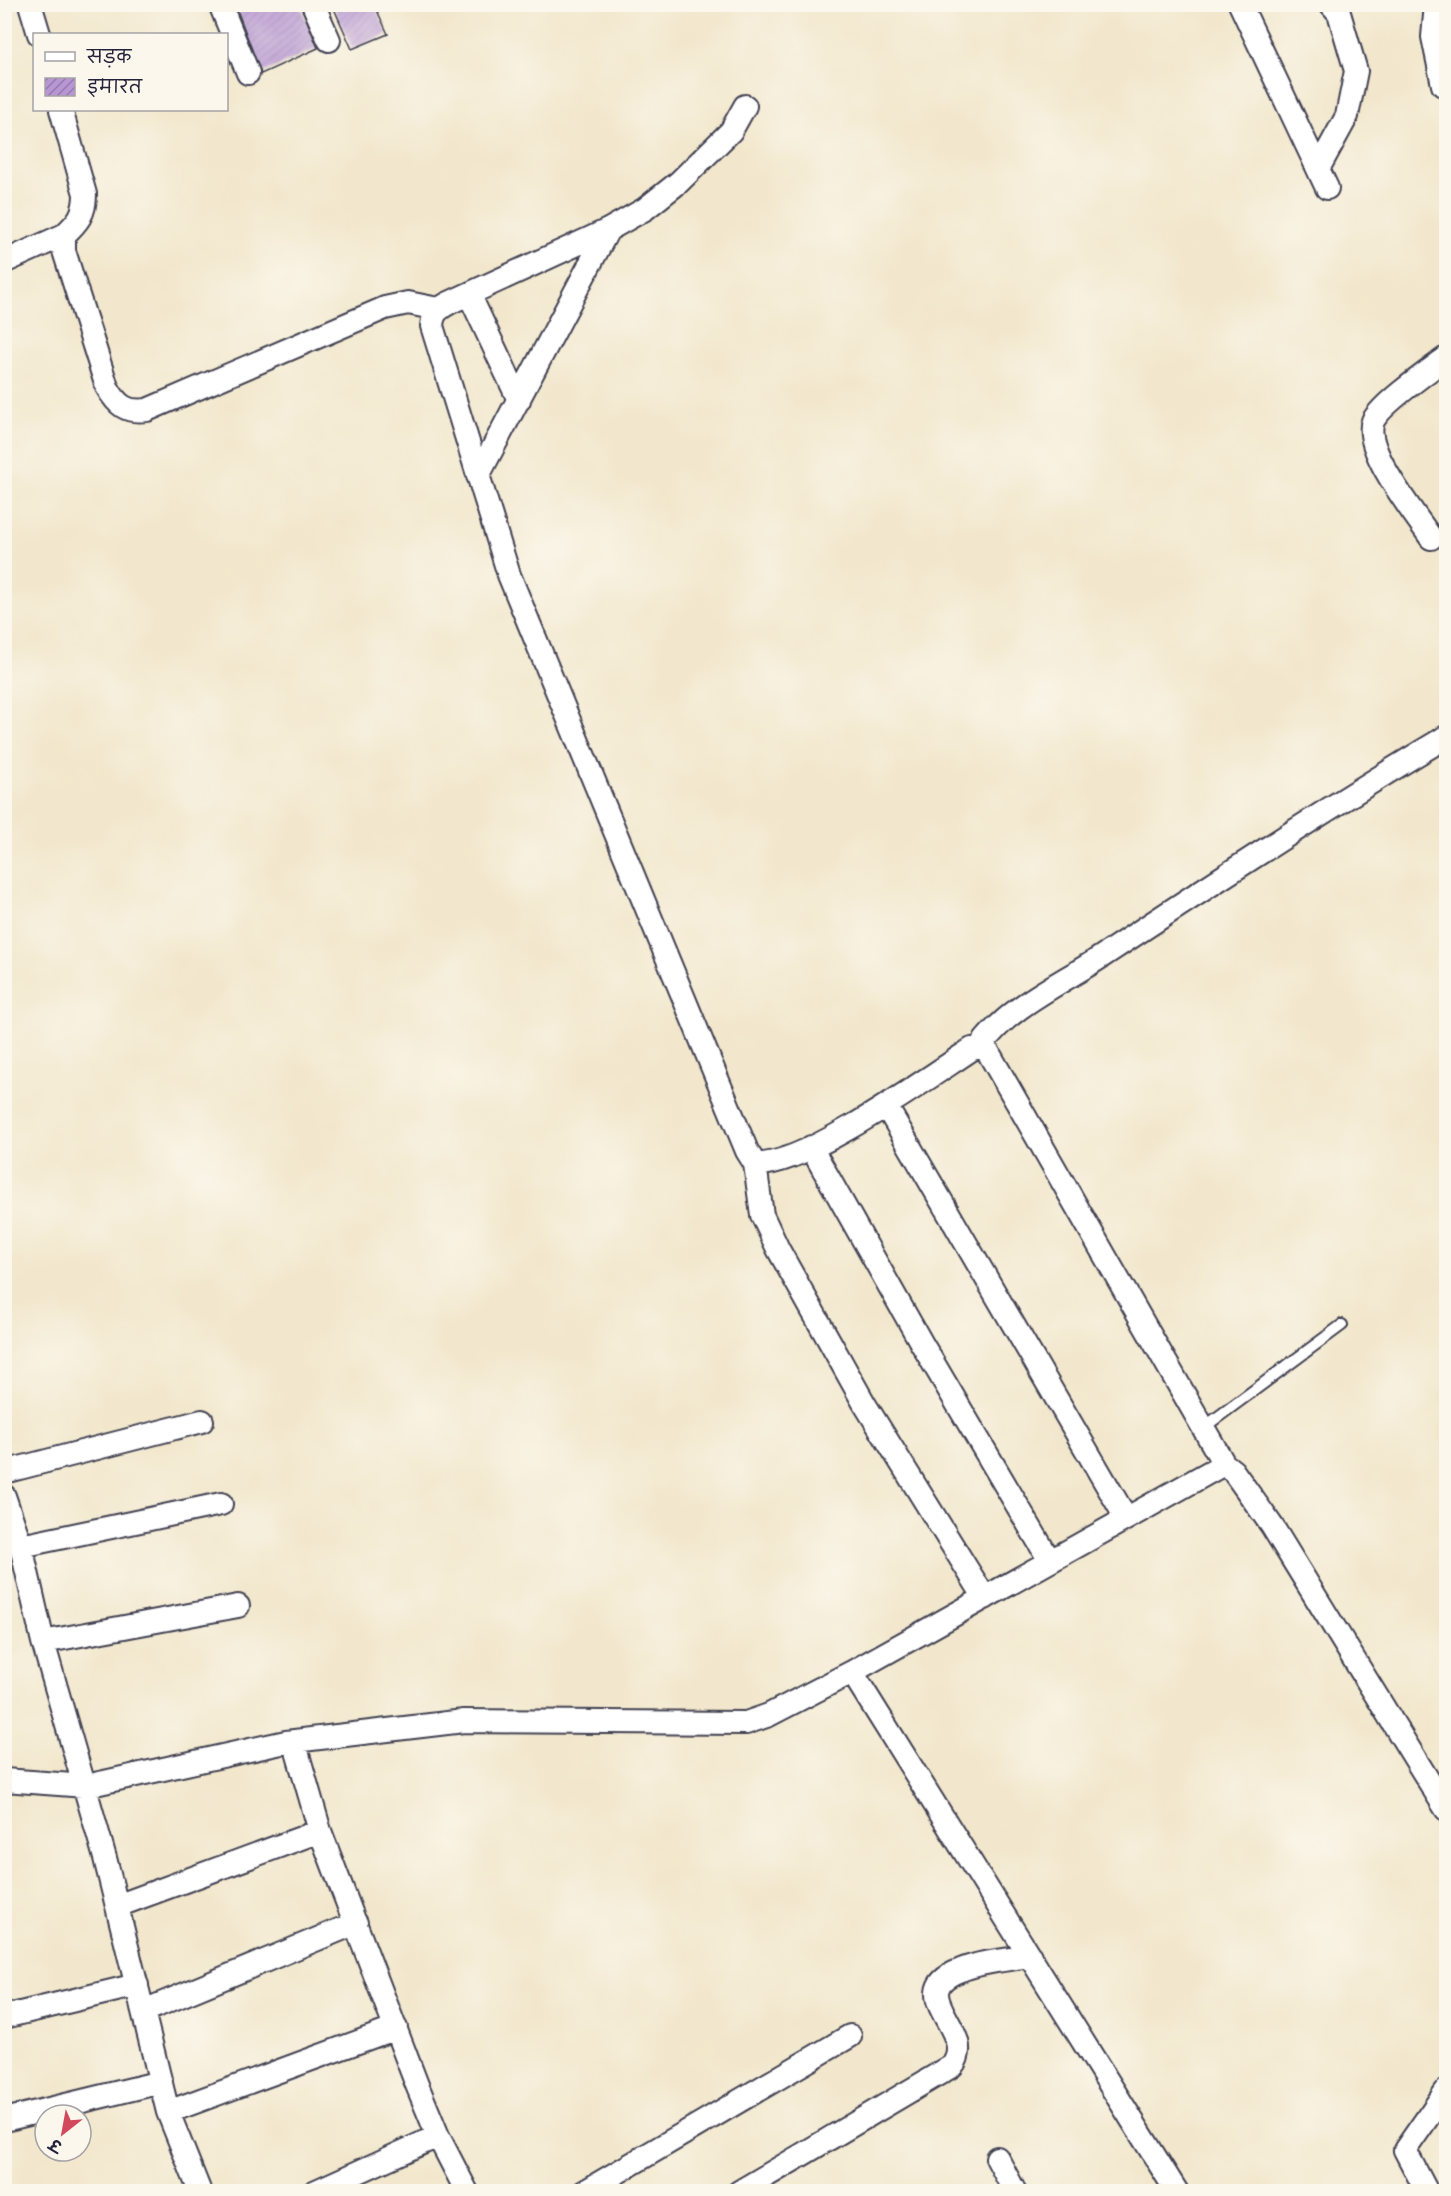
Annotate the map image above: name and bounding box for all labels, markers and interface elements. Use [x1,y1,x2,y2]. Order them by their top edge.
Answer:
legend [33,33,228,111]
text: सड़क [86,44,132,69]
text: इमारत [87,74,143,99]
north arrow [33,2103,93,2163]
text: उ [44,2133,67,2159]

